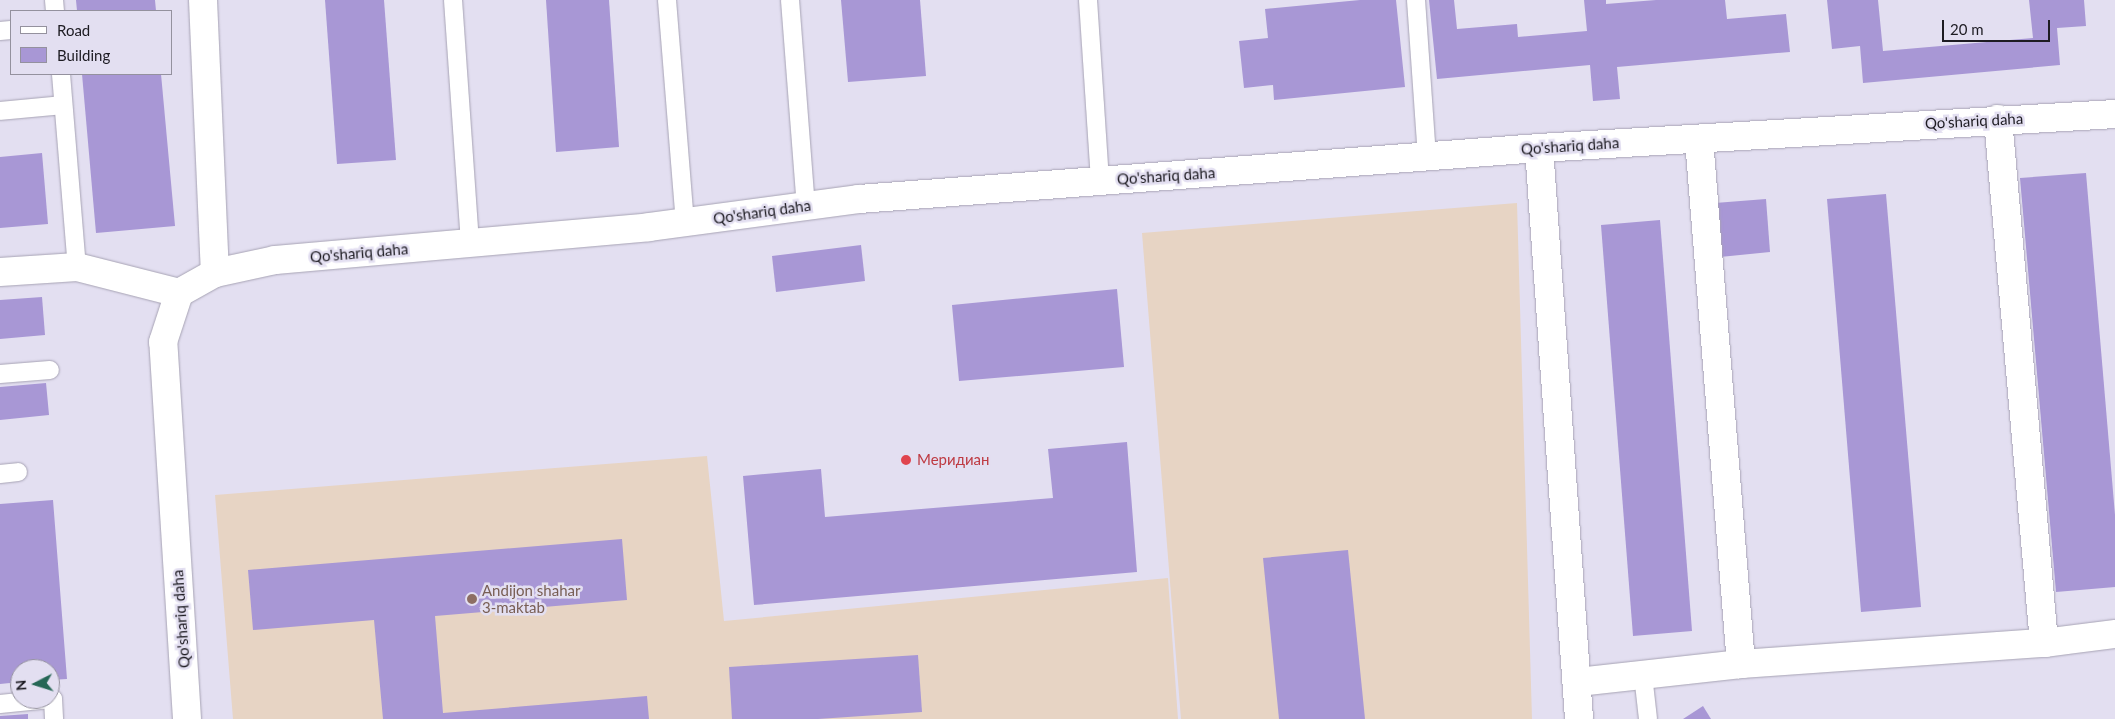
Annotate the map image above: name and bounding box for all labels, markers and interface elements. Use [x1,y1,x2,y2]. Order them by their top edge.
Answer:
legend [10,10,172,75]
scale bar [1945,10,2052,42]
text: 20 m [1950,20,1984,38]
text: Road [57,21,90,39]
text: Building [57,46,110,64]
street label: Qo'shariq daha [1924,109,2024,133]
street label: Qo'shariq daha [1520,134,1620,158]
street label: Qo'shariq daha [1116,164,1216,188]
street label: Qo'shariq daha [712,196,812,228]
street label: Qo'shariq daha [309,240,409,266]
place label: Меридиан [917,451,989,469]
marker: Меридиан [899,453,913,467]
street label: Qo'shariq daha [169,569,193,669]
place label: Andijon shahar 3-maktab [482,581,580,616]
marker: Andijon shahar 3-maktab [466,593,478,605]
north arrow [10,659,60,709]
text: N [12,679,29,691]

